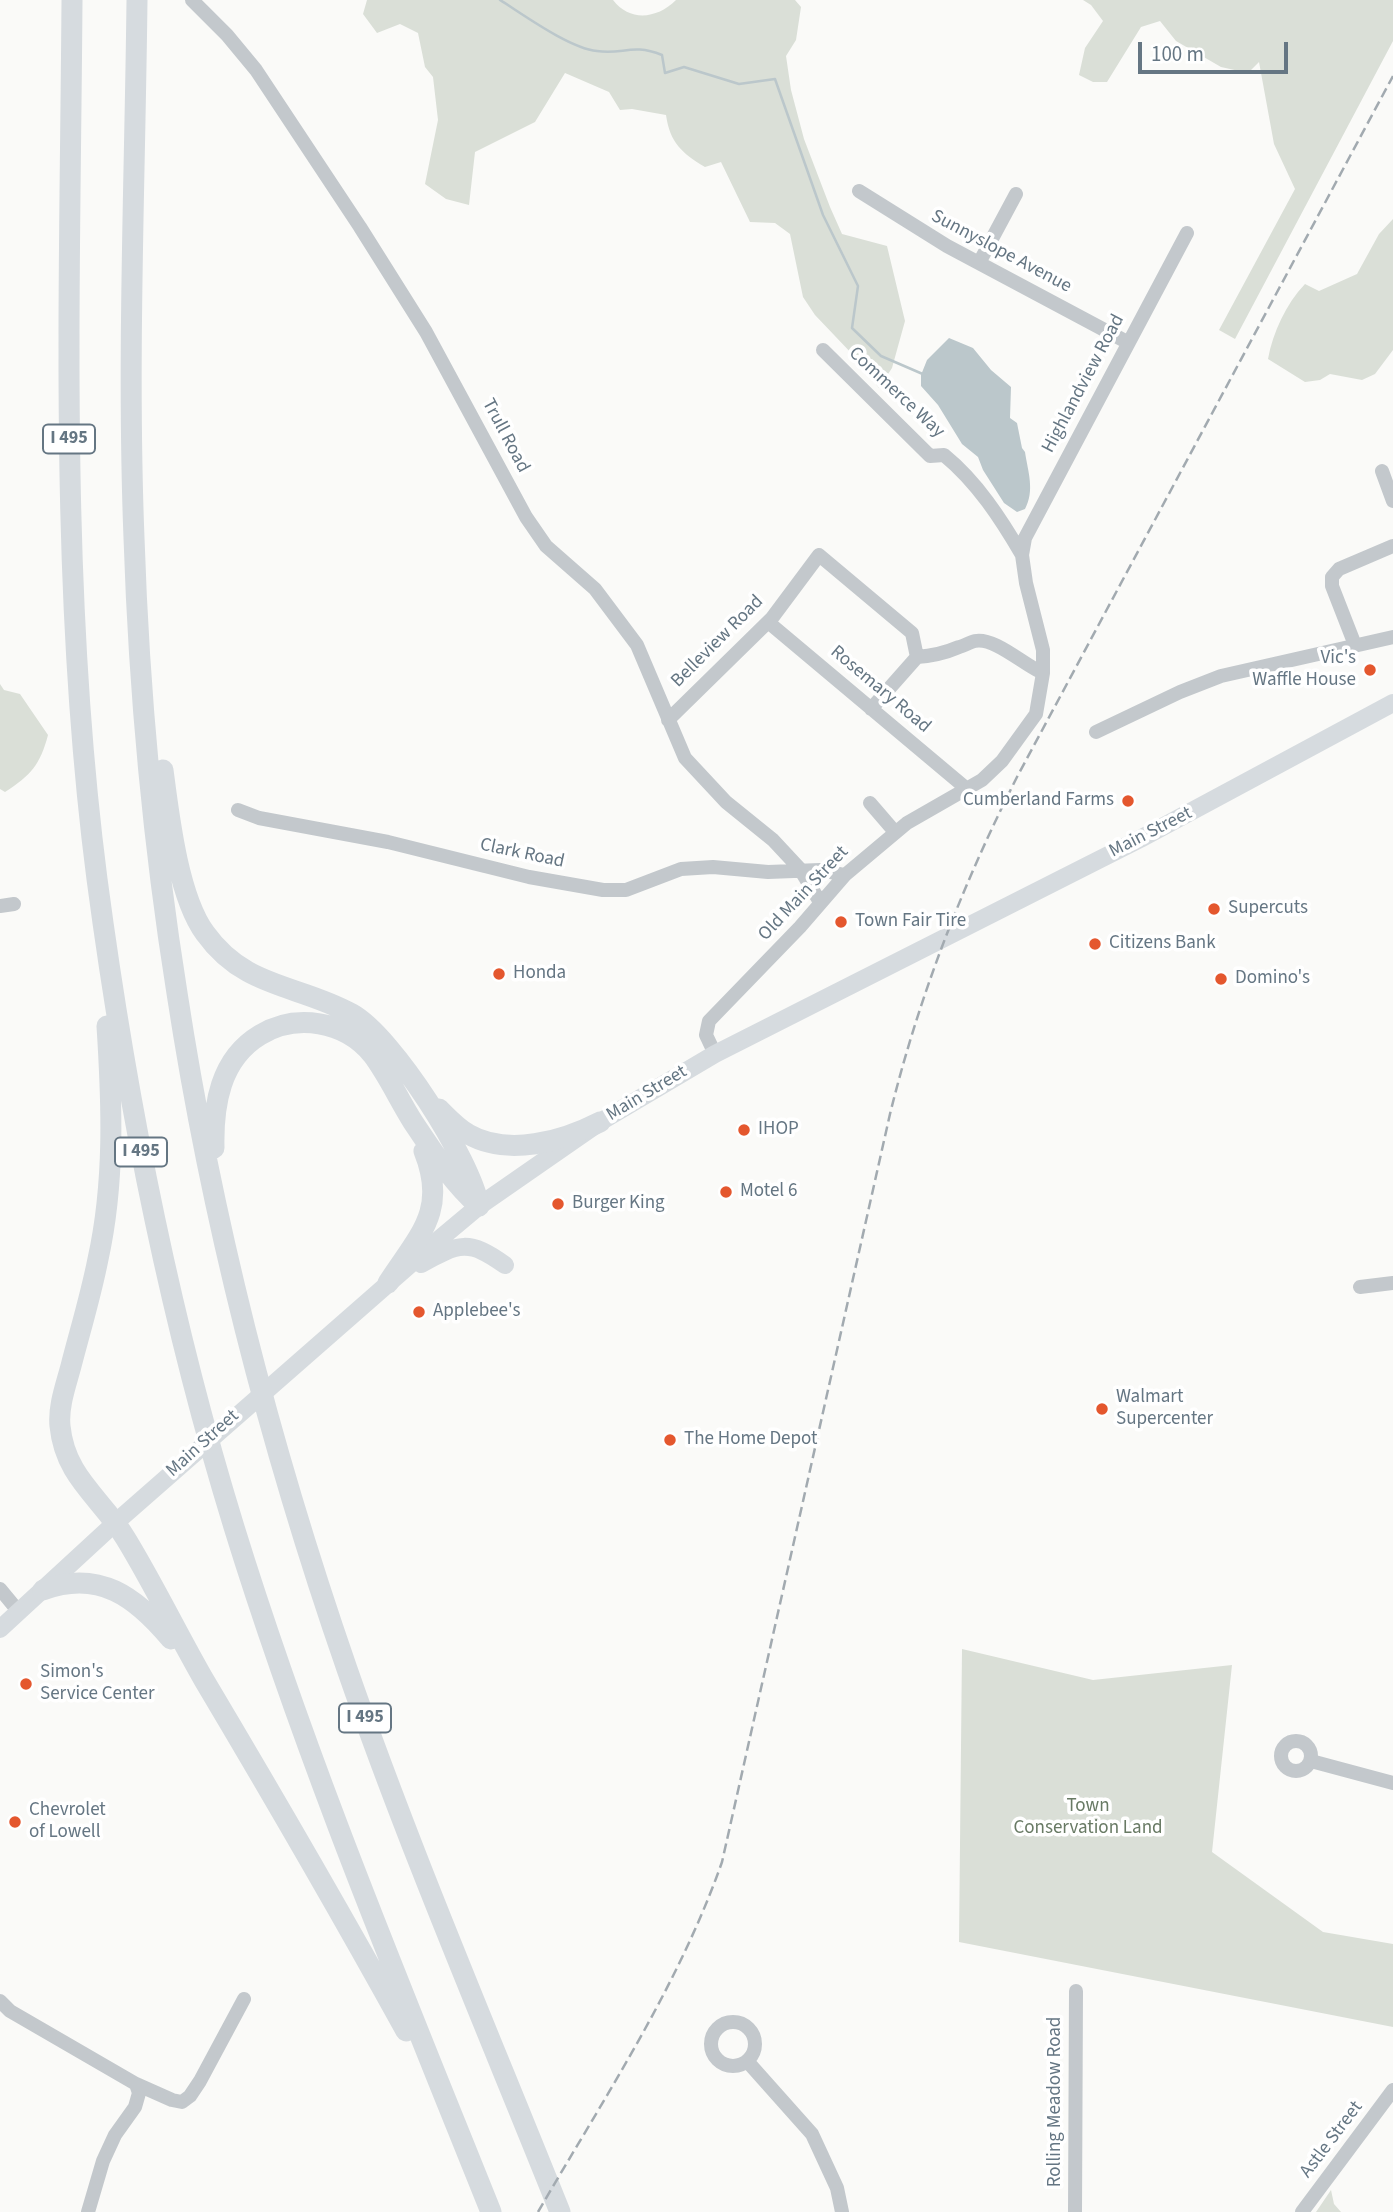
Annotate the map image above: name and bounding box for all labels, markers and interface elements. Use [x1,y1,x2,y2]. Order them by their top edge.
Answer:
scale bar [1141,28,1292,72]
text: 100 m [1151,39,1204,69]
street label: Sunnyslope Avenue [927,205,1075,299]
street label: Highlandview Road [1038,311,1130,457]
street label: Commerce Way [843,343,949,443]
street label: Trull Road [476,395,534,477]
road number: I 495 [43,424,95,454]
street label: Belleview Road [667,591,769,693]
street label: Rosemary Road [825,641,935,739]
place label: Vic's Waffle House [1252,648,1356,692]
marker: Vic's Waffle House [1362,662,1378,678]
place label: Cumberland Farms [963,790,1114,812]
marker: Cumberland Farms [1120,793,1136,809]
street label: Main Street [1106,802,1196,864]
street label: Clark Road [478,834,566,874]
street label: Old Main Street [754,842,854,946]
place label: Supercuts [1228,898,1308,920]
marker: Supercuts [1206,901,1222,917]
place label: Town Fair Tire [855,911,966,933]
marker: Town Fair Tire [833,914,849,930]
place label: Citizens Bank [1109,933,1216,955]
marker: Citizens Bank [1087,936,1103,952]
place label: Honda [513,963,566,985]
marker: Honda [491,966,507,982]
place label: Domino's [1235,968,1310,990]
marker: Domino's [1213,971,1229,987]
street label: Main Street [603,1061,691,1127]
place label: IHOP [758,1119,799,1141]
marker: IHOP [736,1122,752,1138]
road number: I 495 [115,1138,167,1167]
place label: Motel 6 [740,1181,797,1203]
marker: Motel 6 [718,1184,734,1200]
place label: Burger King [572,1193,665,1215]
marker: Burger King [550,1196,566,1212]
place label: Applebee's [433,1301,520,1323]
marker: Applebee's [411,1304,427,1320]
place label: Walmart Supercenter [1116,1387,1213,1431]
marker: Walmart Supercenter [1094,1401,1110,1417]
street label: Main Street [162,1405,244,1483]
place label: The Home Depot [684,1429,817,1451]
marker: The Home Depot [662,1432,678,1448]
place label: Simon's Service Center [40,1662,155,1706]
marker: Simon's Service Center [18,1676,34,1692]
road number: I 495 [339,1703,391,1732]
park label: Town Conservation Land [1013,1796,1163,1840]
place label: Chevrolet of Lowell [29,1800,106,1844]
marker: Chevrolet of Lowell [7,1814,23,1830]
street label: Rolling Meadow Road [1045,2017,1067,2187]
street label: Astle Street [1296,2097,1368,2183]

